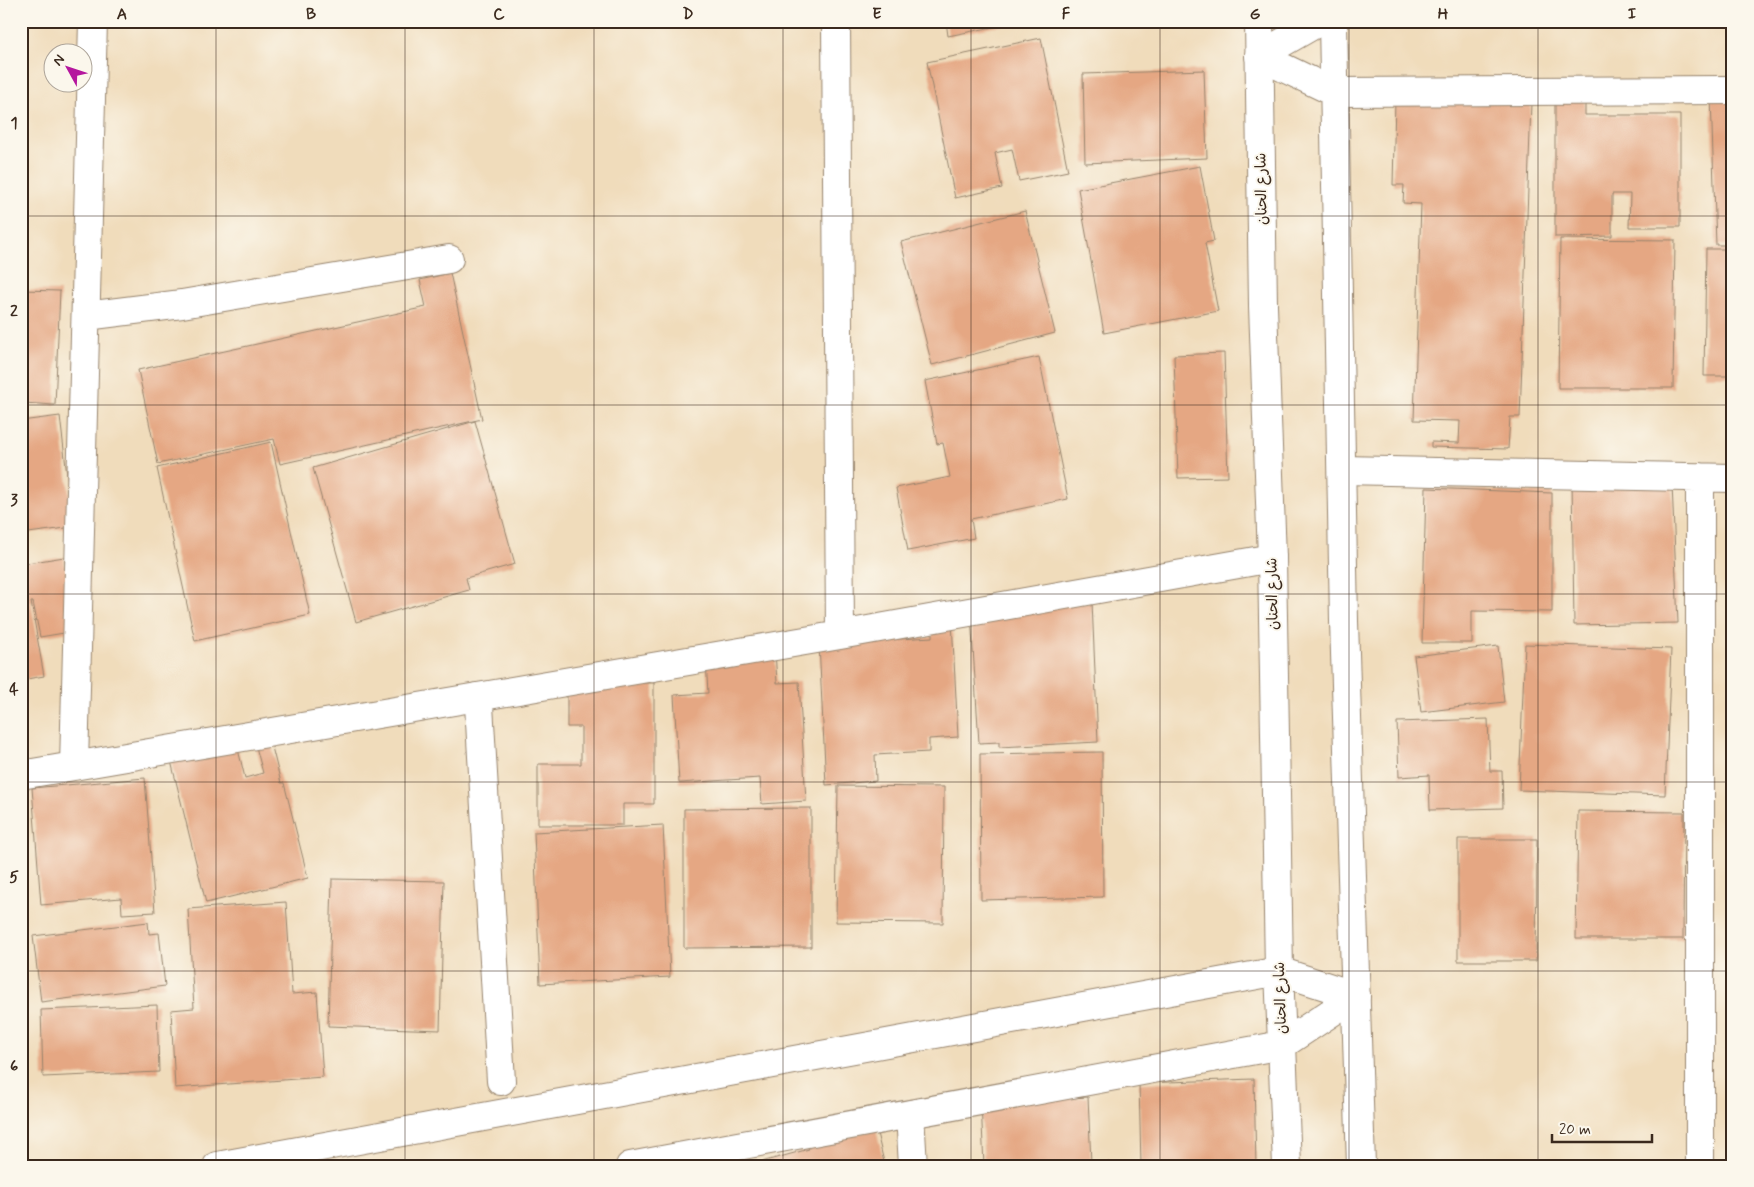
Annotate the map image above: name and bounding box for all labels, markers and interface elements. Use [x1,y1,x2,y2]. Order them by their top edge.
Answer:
text: A [117,4,127,25]
text: B [306,4,316,25]
text: C [493,4,505,25]
text: D [682,4,694,25]
text: E [872,4,882,25]
text: F [1062,4,1071,25]
text: G [1250,4,1261,25]
text: H [1438,4,1449,25]
text: I [1628,4,1637,25]
north arrow [42,42,92,92]
text: N [49,51,69,70]
text: 1 [10,113,18,134]
street label: شارع الحنان [1251,153,1273,225]
text: 2 [10,301,18,322]
text: 3 [10,490,18,511]
street label: شارع الحنان [1262,558,1284,630]
text: 4 [9,679,19,700]
text: 5 [9,867,19,888]
street label: شارع الحنان [1270,961,1292,1035]
text: 6 [10,1056,18,1077]
scale bar [1552,1112,1652,1144]
text: 20 m [1559,1120,1591,1140]

